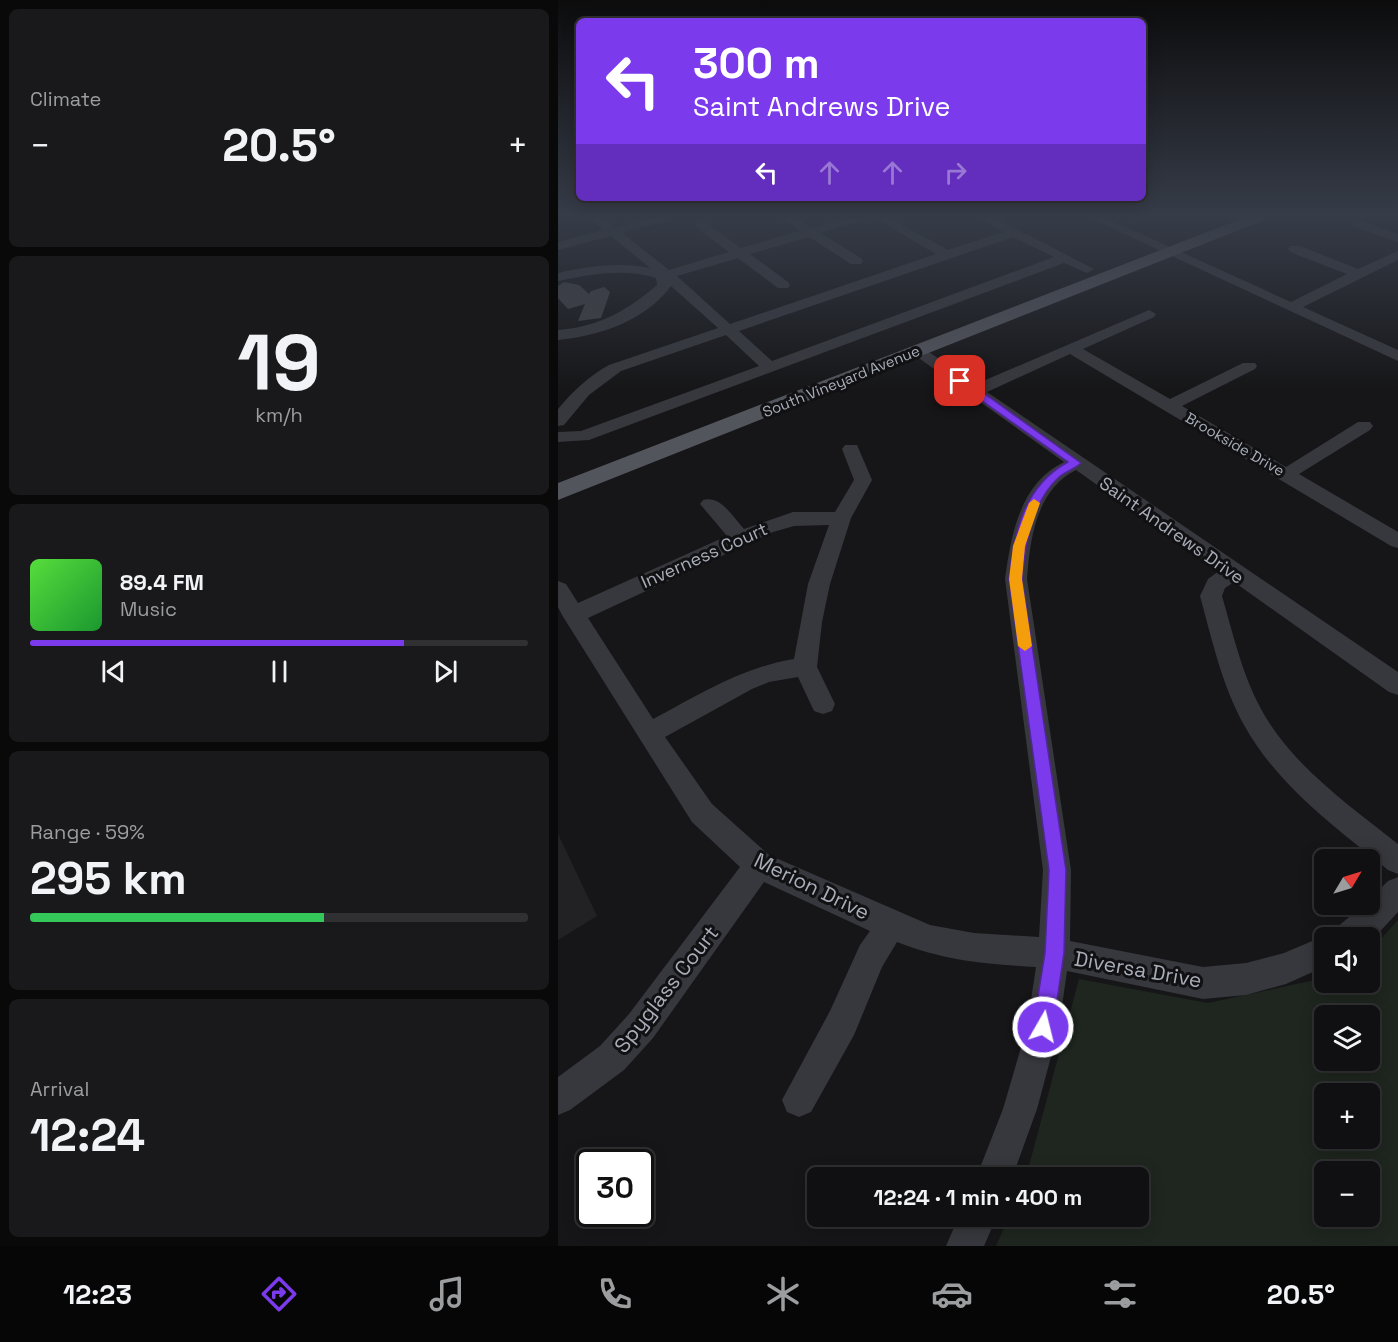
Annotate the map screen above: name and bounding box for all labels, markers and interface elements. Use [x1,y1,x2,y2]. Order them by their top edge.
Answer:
text: 300 m [693,37,820,90]
icon: left [594,42,672,120]
text: Climate [30,86,101,112]
text: Saint Andrews Drive [693,89,951,124]
text: 20.5° [222,117,336,174]
text: − [30,125,50,167]
text: + [508,125,528,167]
icon: left [750,156,783,189]
icon: ahead [813,156,846,189]
icon: ahead [876,156,909,189]
icon: right [939,156,972,189]
text: 19 [237,313,321,413]
street label: South Vineyard Avenue [760,341,923,421]
pin [934,355,985,406]
icon: arrive [943,364,976,397]
text: km/h [255,402,303,428]
street label: Brookside Drive [1182,408,1288,480]
street label: Saint Andrews Drive [1095,471,1249,589]
street label: Inverness Court [637,517,771,593]
text: 89.4 FM [120,568,204,596]
text: Music [120,596,177,622]
icon: previous [97,655,130,688]
icon: pause [263,655,296,688]
icon: next [429,655,462,688]
text: Range · 59% [30,819,145,845]
street label: Merion Drive [750,846,874,926]
north arrow [1314,849,1380,915]
map controls [1314,849,1380,1227]
text: 295 km [30,850,187,907]
street label: Spyglass Court [608,920,724,1058]
button: sound [1314,927,1380,993]
street label: Diversa Drive [1072,945,1204,993]
position arrow [1011,995,1075,1059]
button: layers [1314,1005,1380,1071]
text: Arrival [30,1076,89,1102]
button: + [1314,1083,1380,1149]
text: 12:24 [30,1107,145,1164]
speed limit sign: 30 [576,1149,654,1227]
button: − [1314,1161,1380,1227]
text: 12:24 · 1 min · 400 m [874,1183,1082,1211]
icon: directions [258,1273,300,1315]
icon: music [426,1273,468,1315]
icon: phone [594,1273,636,1315]
icon: climate [762,1273,804,1315]
icon: car [931,1273,973,1315]
icon: filters [1099,1273,1141,1315]
text: 12:23 [63,1277,132,1312]
text: 20.5° [1267,1277,1335,1312]

